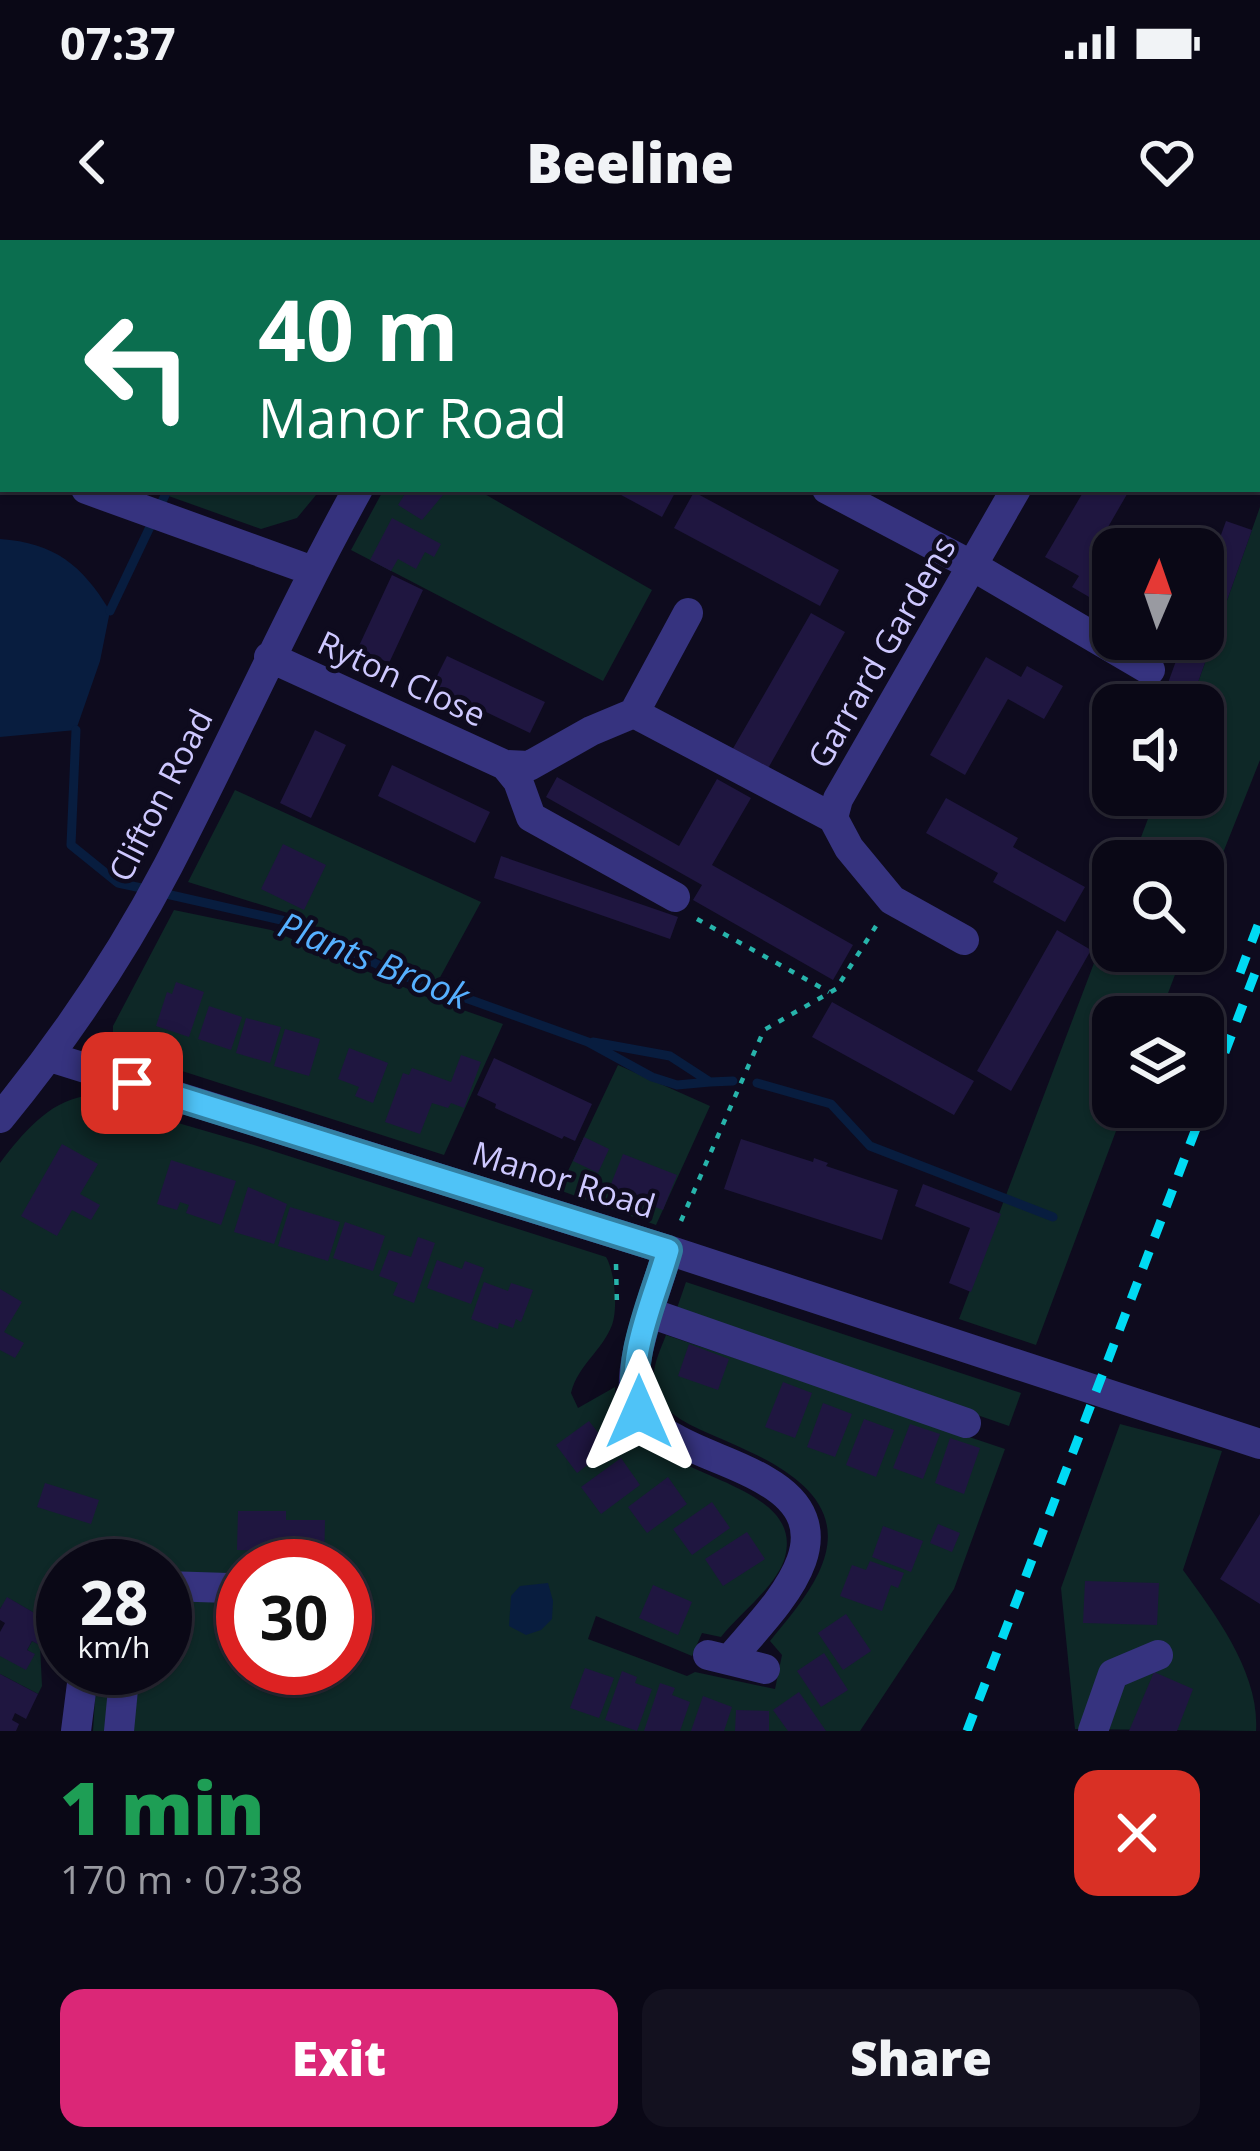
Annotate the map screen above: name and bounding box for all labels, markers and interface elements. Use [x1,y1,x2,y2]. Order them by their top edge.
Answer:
text: 07:37 [60,12,176,73]
text: Beeline [526,125,734,199]
icon: back [60,129,126,195]
icon: heart [1134,129,1200,195]
text: 40 m [258,271,458,386]
icon: left [60,288,216,444]
text: Manor Road [258,380,567,454]
street label: Garrard Gardens [796,528,966,776]
north arrow [1092,528,1224,660]
map controls [1092,528,1224,1128]
street label: Ryton Close [311,619,493,737]
button: sound [1092,684,1224,816]
street label: Clifton Road [97,701,223,889]
button: search [1092,840,1224,972]
water label: Plants Brook [272,900,478,1021]
button: layers [1092,996,1224,1128]
pin [81,1032,183,1134]
icon: arrive [99,1050,165,1116]
street label: Manor Road [467,1130,661,1228]
position arrow [576,1349,702,1475]
speed limit sign: 30 [216,1539,372,1695]
text: 28 [80,1561,148,1643]
text: km/h [78,1626,150,1667]
text: 1 min [60,1758,265,1856]
button: close [1074,1770,1200,1896]
text: 170 m · 07:38 [60,1852,303,1905]
button: Exit [60,1989,618,2127]
button: Share [642,1989,1200,2127]

